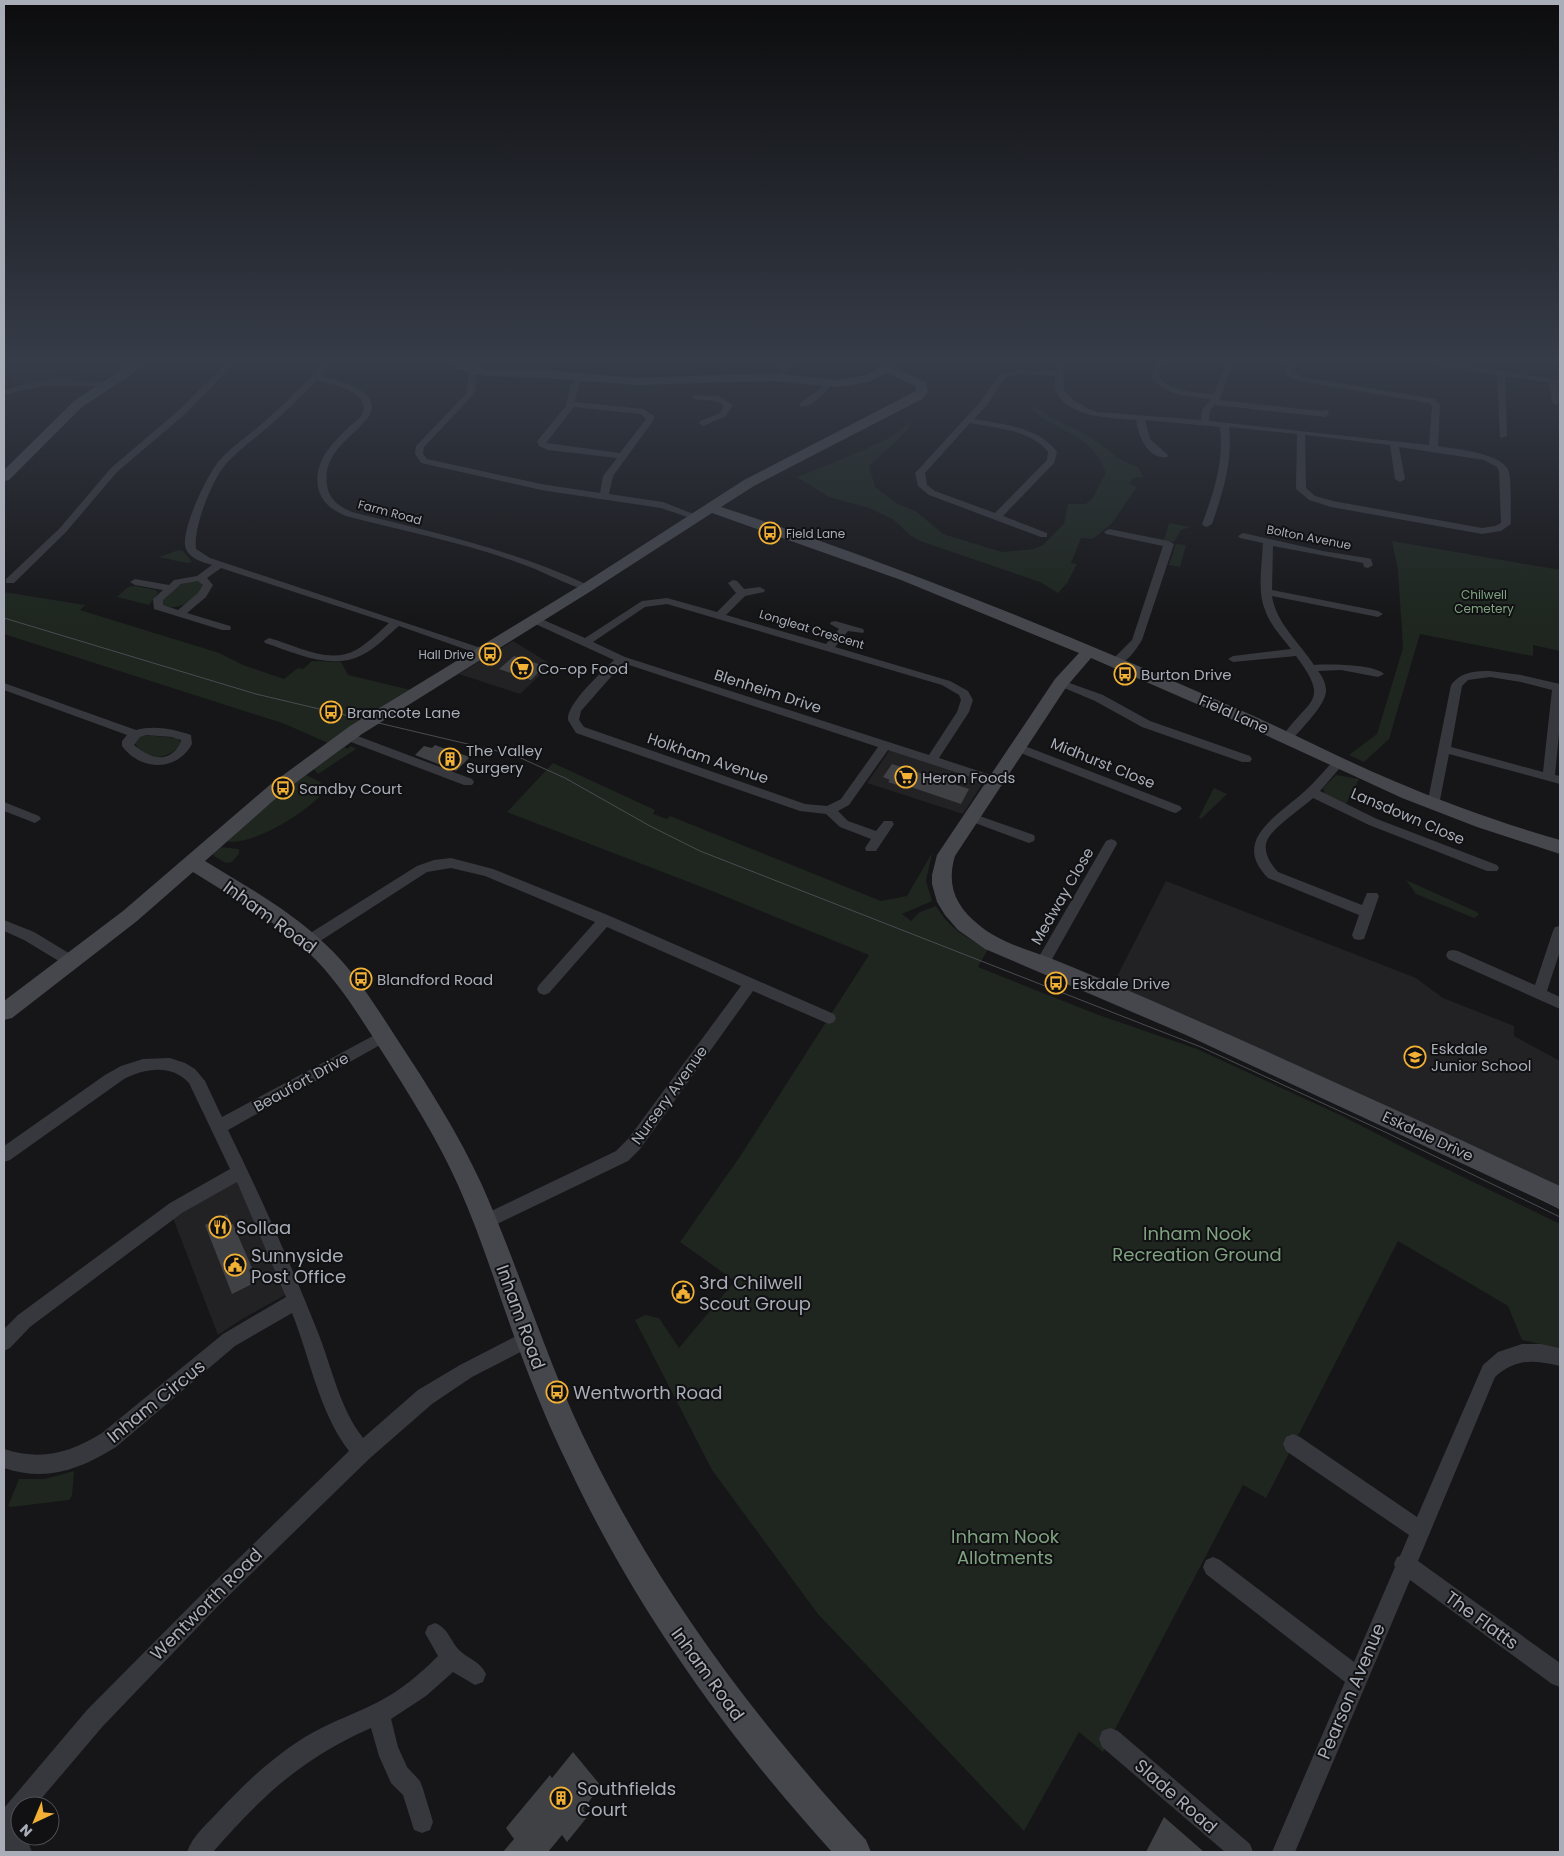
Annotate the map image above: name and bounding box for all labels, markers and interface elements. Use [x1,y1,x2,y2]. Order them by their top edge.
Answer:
street label: Farm Road [356,495,424,529]
street label: Bolton Avenue [1265,520,1353,554]
bus stop icon: Field Lane [758,521,782,545]
place label: Field Lane [786,525,845,542]
park label: Chilwell Cemetery [1454,586,1514,617]
street label: Longleat Crescent [757,605,867,653]
bus stop icon: Hall Drive [478,642,502,666]
place label: Hall Drive [418,646,474,663]
supermarket icon: Co-op Food [510,656,534,680]
place label: Co-op Food [538,658,628,679]
bus stop icon: Burton Drive [1113,662,1137,686]
street label: Blenheim Drive [712,664,824,718]
place label: Burton Drive [1141,664,1232,685]
street label: Field Lane [1196,689,1272,739]
bus stop icon: Bramcote Lane [319,700,343,724]
place label: Bramcote Lane [347,702,460,723]
street label: Holkham Avenue [645,727,771,789]
street label: Midhurst Close [1048,733,1158,793]
place label: The Valley Surgery [466,740,543,778]
building icon: The Valley Surgery [438,747,462,771]
supermarket icon: Heron Foods [894,765,918,789]
place label: Heron Foods [922,767,1015,788]
bus stop icon: Sandby Court [271,776,295,800]
place label: Sandby Court [299,778,402,799]
street label: Lansdown Close [1348,783,1468,849]
street label: Medway Close [1026,843,1098,949]
street label: Inham Road [218,875,322,959]
bus stop icon: Blandford Road [349,967,373,991]
place label: Blandford Road [377,969,493,990]
bus stop icon: Eskdale Drive [1044,971,1068,995]
place label: Eskdale Drive [1072,973,1170,994]
place label: Eskdale Junior School [1431,1038,1531,1076]
street label: Nursery Avenue [626,1041,712,1149]
school or university icon: Eskdale Junior School [1403,1045,1427,1069]
street label: Beaufort Drive [250,1047,352,1117]
street label: Eskdale Drive [1379,1106,1477,1166]
restaurant icon: Sollaa [208,1215,232,1239]
place label: Sollaa [236,1215,291,1240]
park label: Inham Nook Recreation Ground [1112,1221,1282,1267]
place label: Sunnyside Post Office [251,1243,346,1289]
public building icon: Sunnyside Post Office [223,1253,247,1277]
street label: Inham Road [490,1261,552,1373]
place label: 3rd Chilwell Scout Group [699,1270,811,1316]
public building icon: 3rd Chilwell Scout Group [671,1280,695,1304]
street label: Inham Circus [102,1354,210,1448]
bus stop icon: Wentworth Road [545,1380,569,1404]
place label: Wentworth Road [573,1380,722,1405]
park label: Inham Nook Allotments [951,1524,1060,1570]
street label: Wentworth Road [144,1542,268,1666]
street label: The Flatts [1440,1585,1524,1655]
street label: Pearson Avenue [1311,1619,1391,1763]
street label: Inham Road [666,1622,750,1726]
street label: Slade Road [1129,1753,1223,1839]
place label: Southfields Court [577,1776,676,1822]
building icon: Southfields Court [549,1786,573,1810]
north arrow [10,1796,60,1846]
text: N [15,1820,37,1841]

